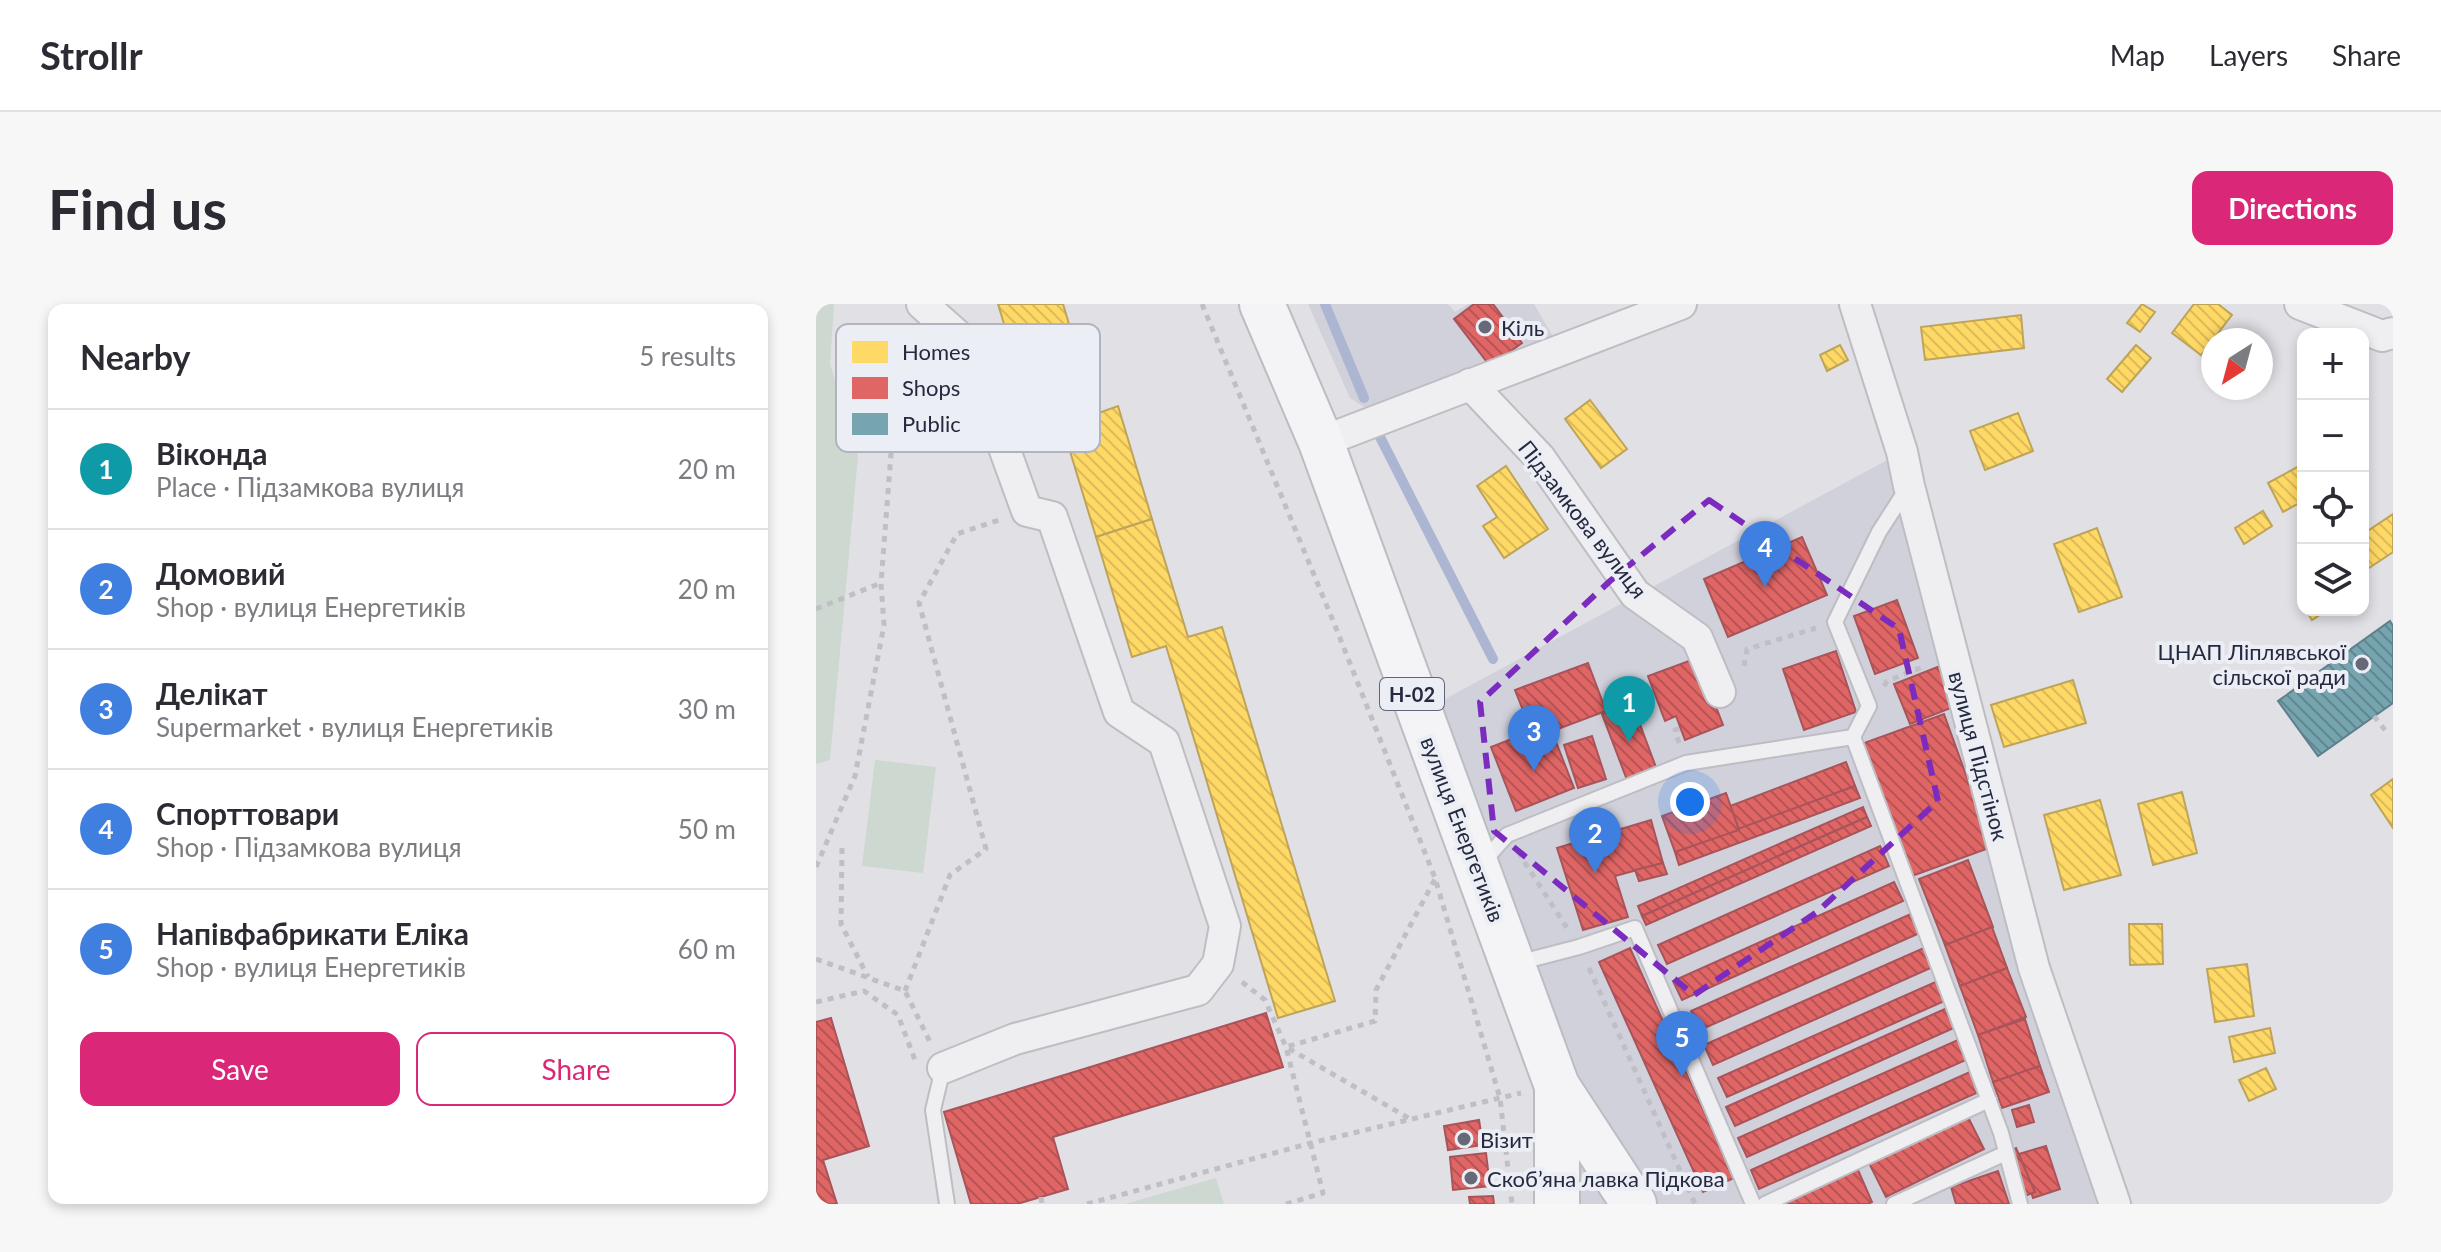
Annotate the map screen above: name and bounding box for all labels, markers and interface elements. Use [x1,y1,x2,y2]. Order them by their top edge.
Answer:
text: Strollr [40,32,143,78]
text: Map [2110,38,2165,72]
text: Layers [2209,38,2288,72]
text: Share [2332,38,2401,72]
button: Directions [2192,171,2393,245]
text: Find us [48,175,227,242]
place label: Кіль [1501,314,1544,341]
marker: Кіль [1476,318,1494,336]
legend [836,324,1100,452]
north arrow [2201,328,2273,400]
map controls [2297,328,2369,616]
button: + [2297,328,2369,400]
text: Nearby [80,336,191,377]
text: Homes [902,338,970,365]
text: 5 results [639,340,736,372]
text: Shops [902,374,960,401]
button: − [2297,400,2369,472]
text: Public [902,410,961,437]
text: Віконда [156,435,267,471]
street label: Підзамкова вулиця [1513,435,1653,603]
text: 1 [98,453,114,485]
text: 20 m [678,453,736,485]
text: Place · Підзамкова вулиця [156,471,464,503]
button: locate [2297,472,2369,544]
pin: 4 [1739,521,1791,587]
button: layers [2297,544,2369,616]
text: Домовий [156,555,286,591]
text: 2 [98,573,114,605]
text: 20 m [678,573,736,605]
text: Shop · вулиця Енергетиків [156,591,466,623]
place label: ЦНАП Ліплявської сільскої ради [2158,638,2347,690]
marker: ЦНАП Ліплявської сільскої ради [2353,655,2371,673]
street label: вулиця Підстінок [1943,668,2015,844]
text: Делікат [156,675,268,711]
pin: 1 [1603,676,1655,742]
road number: Н-02 [1380,678,1444,710]
text: 3 [98,693,114,725]
text: 30 m [678,693,736,725]
pin: 3 [1508,705,1560,771]
text: Supermarket · вулиця Енергетиків [156,711,553,743]
street label: вулиця Енергетиків [1415,732,1511,926]
your location [1670,782,1710,822]
text: Спорттовари [156,795,339,831]
pin: 2 [1569,807,1621,873]
text: 4 [98,813,114,845]
text: 50 m [678,813,736,845]
text: Shop · Підзамкова вулиця [156,831,462,863]
text: Напівфабрикати Еліка [156,915,469,951]
text: 5 [98,933,114,965]
text: 60 m [678,933,736,965]
text: Shop · вулиця Енергетиків [156,951,466,983]
pin: 5 [1656,1011,1708,1077]
button: Save [80,1032,400,1106]
button: Share [416,1032,736,1106]
place label: Візит [1480,1126,1533,1153]
marker: Візит [1455,1130,1473,1148]
place label: Скоб’яна лавка Підкова [1487,1165,1725,1192]
marker: Скоб’яна лавка Підкова [1462,1169,1480,1187]

